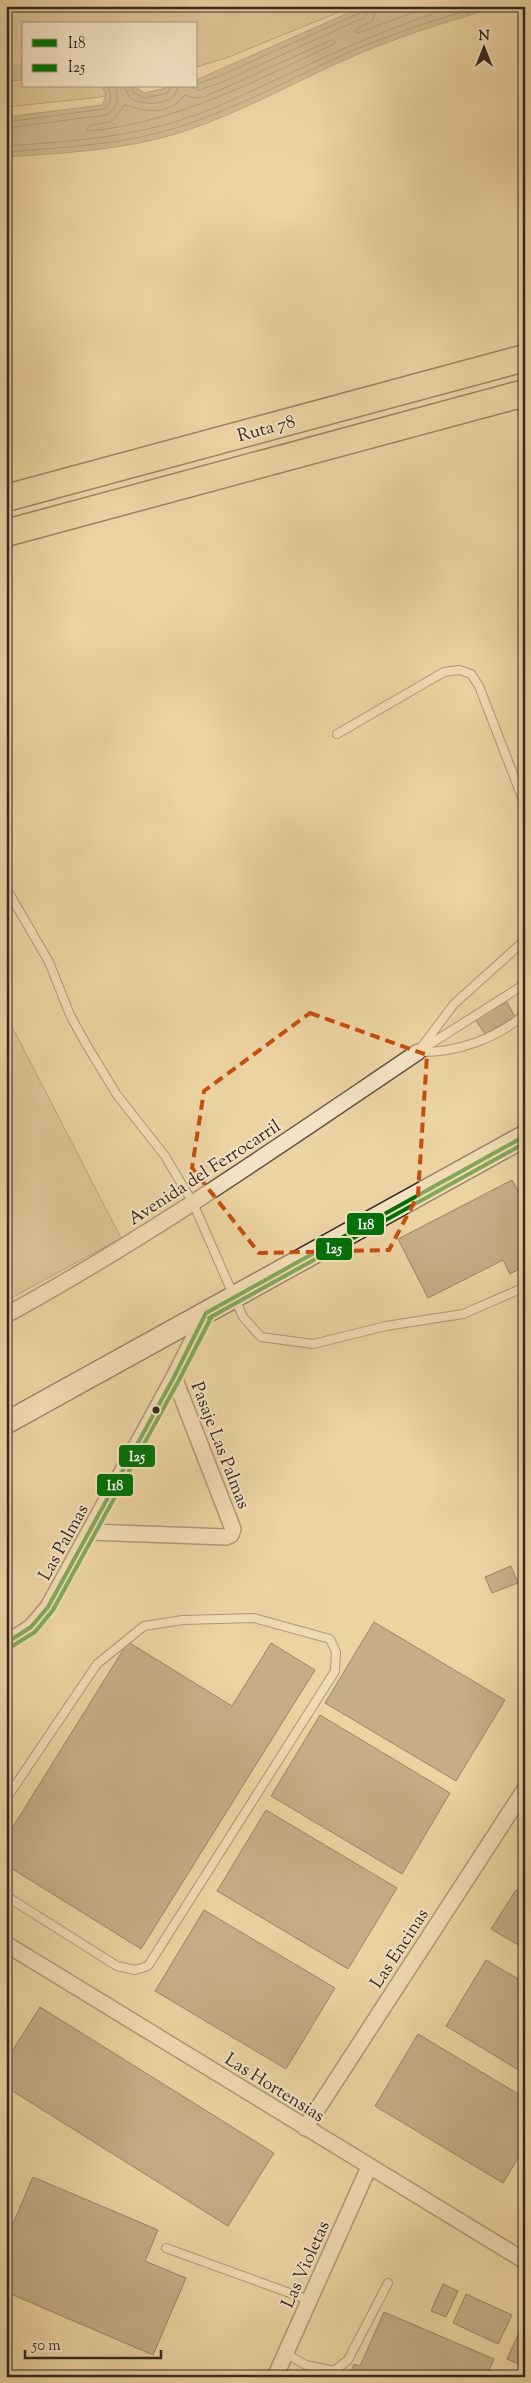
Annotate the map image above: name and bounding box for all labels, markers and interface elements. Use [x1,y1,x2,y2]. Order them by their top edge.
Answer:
legend [22,22,198,88]
north arrow [458,22,508,72]
text: N [478,27,490,47]
text: I18 [68,34,86,55]
text: I25 [68,58,85,79]
street label: Ruta 78 [235,410,298,450]
street label: Avenida del Ferrocarril [124,1114,287,1233]
line badge: I18 [346,1212,385,1236]
text: I18 [358,1216,374,1236]
line badge: I25 [315,1237,353,1261]
text: I25 [326,1240,342,1260]
street label: Pasaje Las Palmas [183,1378,255,1513]
unlabelled marker [151,1405,161,1415]
line badge: I25 [118,1444,156,1468]
text: I25 [129,1448,145,1468]
line badge: I18 [96,1473,134,1497]
text: I18 [107,1477,123,1497]
street label: Las Palmas [33,1500,96,1586]
street label: Las Encinas [365,1904,436,1994]
street label: Las Hortensias [219,2048,329,2130]
street label: Las Violetas [276,2217,338,2313]
scale bar [25,2328,161,2360]
text: 50 m [31,2336,61,2357]

